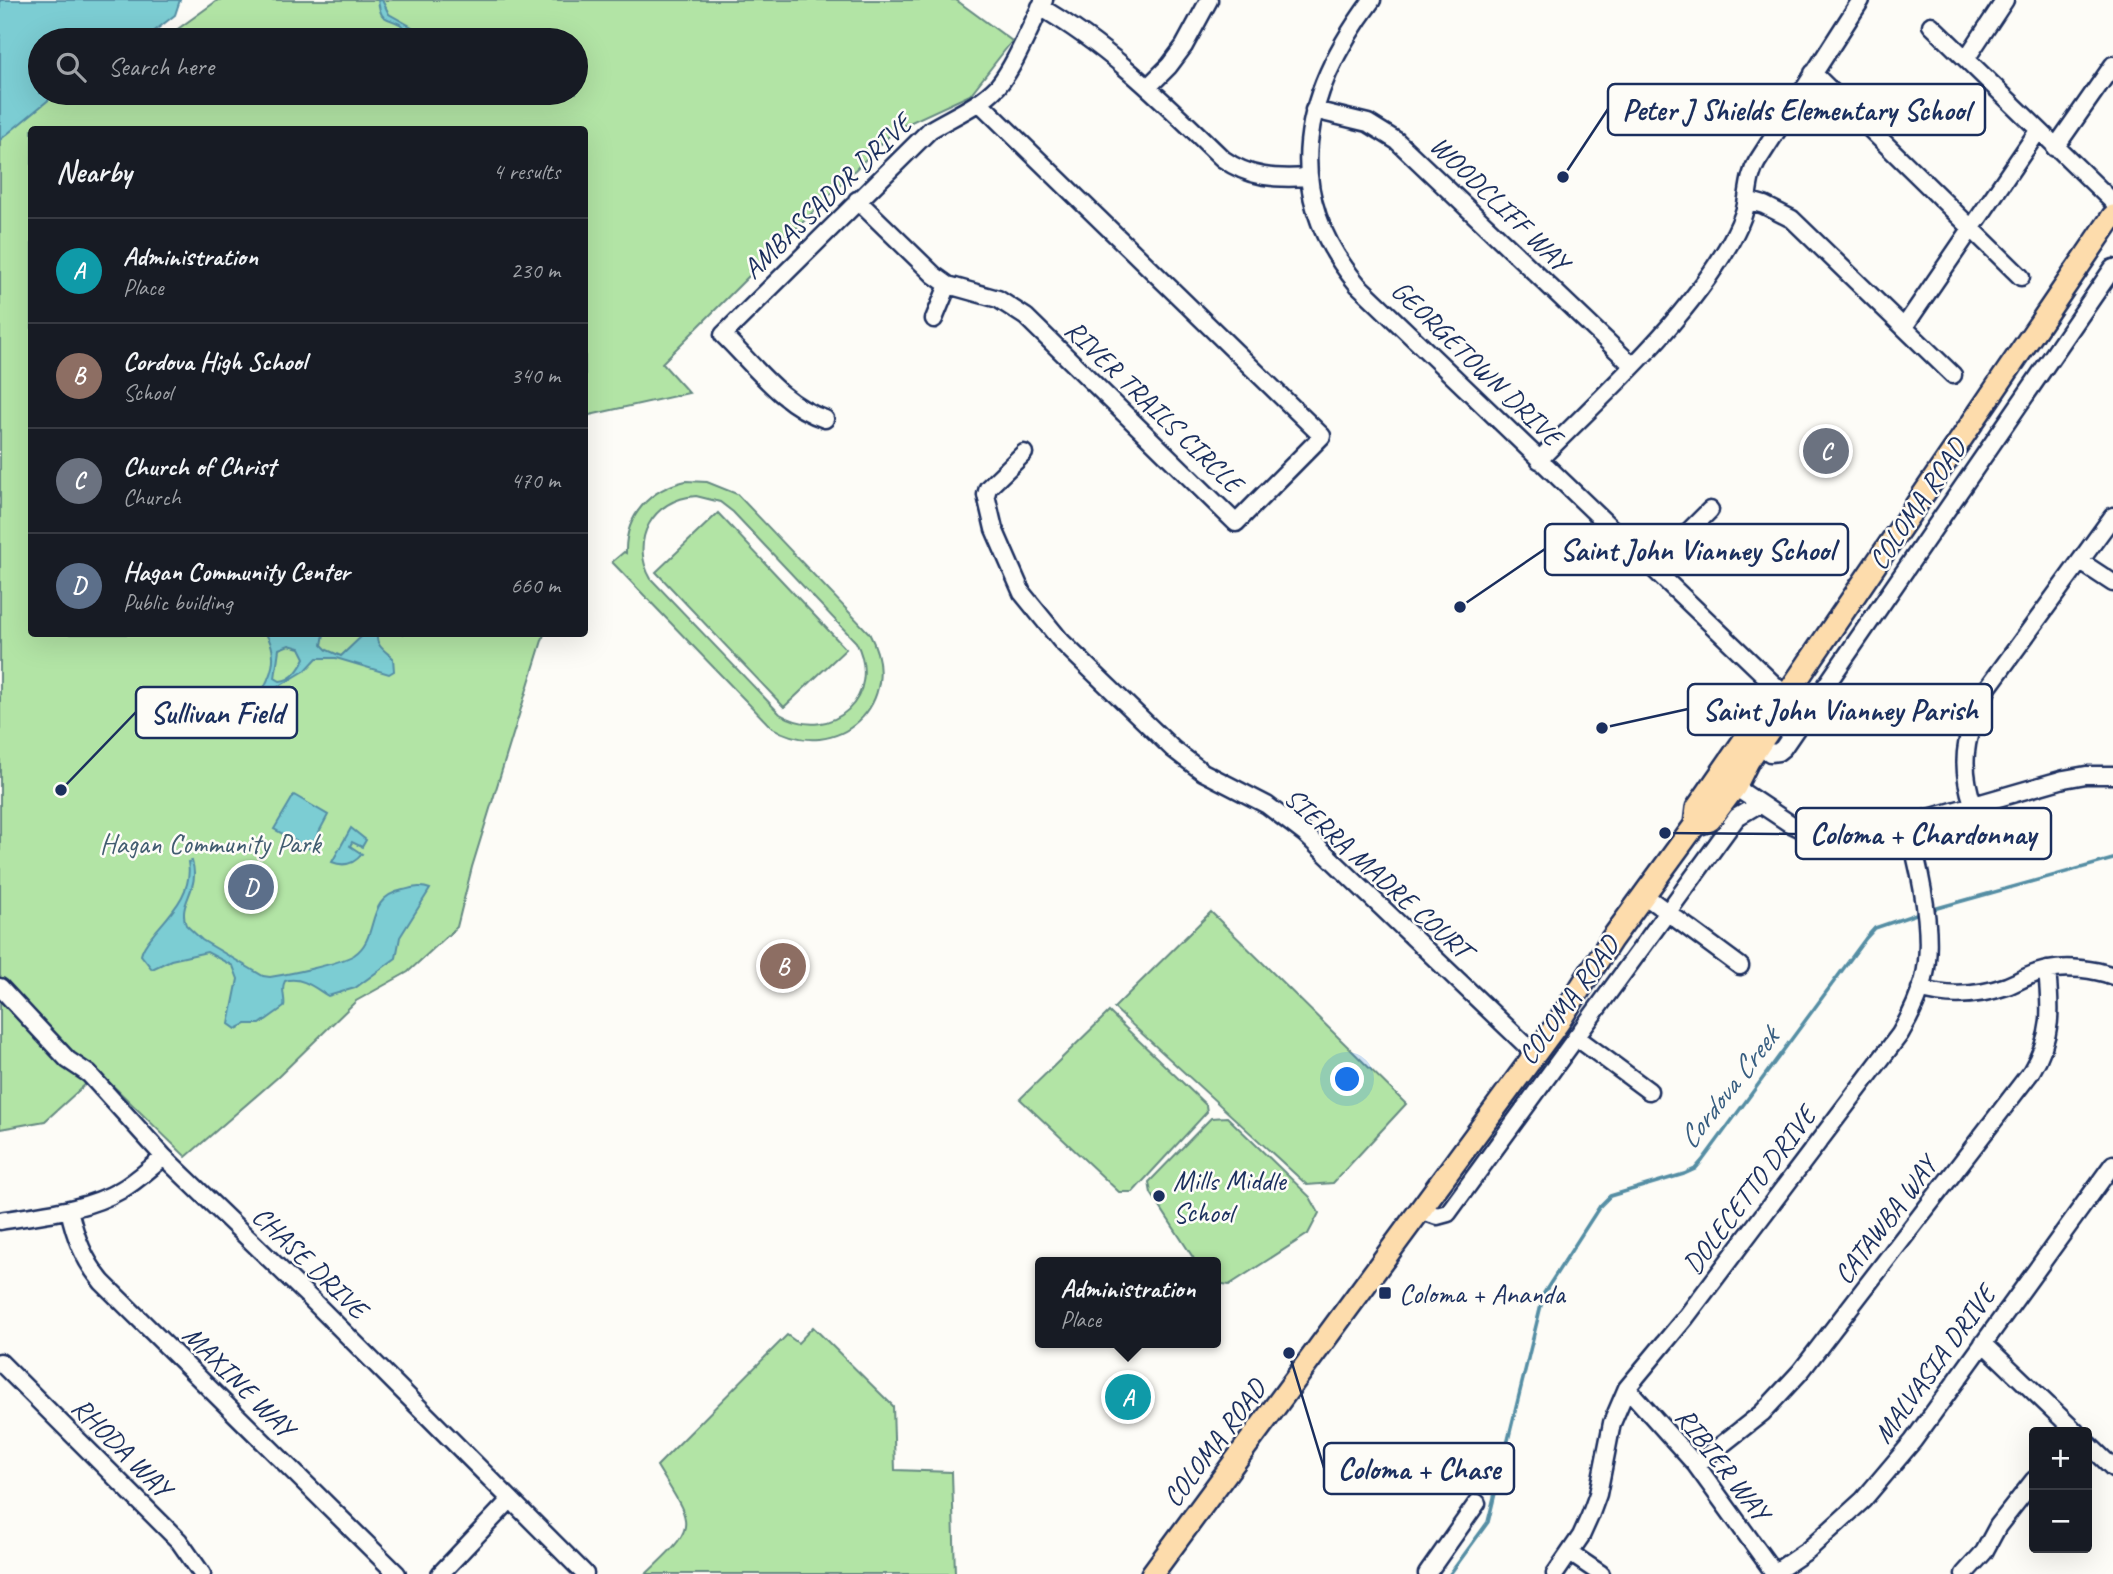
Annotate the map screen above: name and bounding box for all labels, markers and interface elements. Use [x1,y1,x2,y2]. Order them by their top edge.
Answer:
search box [28,28,588,105]
icon: search [52,48,90,86]
text: Search here [108,50,214,83]
callout: Peter J Shields Elementary School [1608,84,1985,135]
text: Peter J Shields Elementary School [1622,91,1975,129]
street label: AMBASSADOR DRIVE [735,104,922,286]
street label: WOODCLIFF WAY [1423,128,1580,281]
text: Nearby [56,153,132,191]
text: 4 results [493,157,560,186]
text: Administration [123,240,258,273]
text: A [73,256,85,285]
text: 230 m [511,256,560,285]
text: Place [123,273,163,302]
street label: GEORGETOWN DRIVE [1384,273,1572,456]
street label: RIVER TRAILS CIRCLE [1058,312,1253,502]
text: Cordova High School [123,345,306,378]
text: B [73,361,85,390]
text: 340 m [511,361,560,390]
text: School [123,378,172,407]
pin: C [1803,425,1849,477]
street label: COLOMA ROAD [1860,430,1975,576]
text: Church of Christ [123,450,275,483]
text: C [74,466,84,495]
text: 470 m [511,466,560,495]
text: Church [123,483,181,512]
callout: Saint John Vianney School [1545,524,1848,575]
text: Saint John Vianney School [1560,531,1840,569]
text: Hagan Community Center [123,555,350,588]
text: D [72,571,86,600]
text: 660 m [511,571,560,600]
text: Public building [123,588,232,617]
callout: Saint John Vianney Parish [1688,684,1992,735]
callout: Sullivan Field [136,687,297,738]
text: Saint John Vianney Parish [1702,691,1980,729]
text: Sullivan Field [150,694,289,732]
street label: SIERRA MADRE COURT [1277,780,1484,971]
callout: Coloma + Chardonnay [1796,808,2051,859]
text: Coloma + Chardonnay [1810,815,2039,853]
park label: Hagan Community Park [100,826,322,861]
pin: D [228,861,274,913]
street label: COLOMA ROAD [1510,927,1627,1071]
pin: B [760,940,806,992]
water label: Cordova Creek [1669,1016,1790,1156]
your location [1330,1062,1364,1096]
street label: DOLECETTO DRIVE [1675,1096,1826,1281]
street label: CATAWBA WAY [1826,1146,1947,1291]
place label: Mills Middle School [1173,1163,1288,1230]
marker: Mills Middle School [1151,1188,1167,1204]
street label: CHASE DRIVE [245,1198,377,1328]
popup [1035,1257,1221,1348]
text: Administration [1061,1272,1195,1305]
street label: MALVASIA DRIVE [1865,1275,2005,1450]
place label: Coloma + Ananda [1399,1276,1567,1311]
marker: Coloma + Ananda [1377,1285,1393,1301]
text: Place [1061,1305,1101,1334]
street label: MAXINE WAY [176,1318,305,1447]
pin: A [1105,1371,1151,1423]
street label: COLOMA ROAD [1155,1371,1274,1514]
street label: RHODA WAY [65,1390,182,1507]
street label: RIBIER WAY [1668,1400,1780,1531]
map controls [2029,1427,2092,1553]
button: + [2029,1427,2092,1490]
callout: Coloma + Chase [1324,1443,1514,1494]
text: Coloma + Chase [1338,1450,1502,1488]
button: − [2029,1490,2092,1553]

